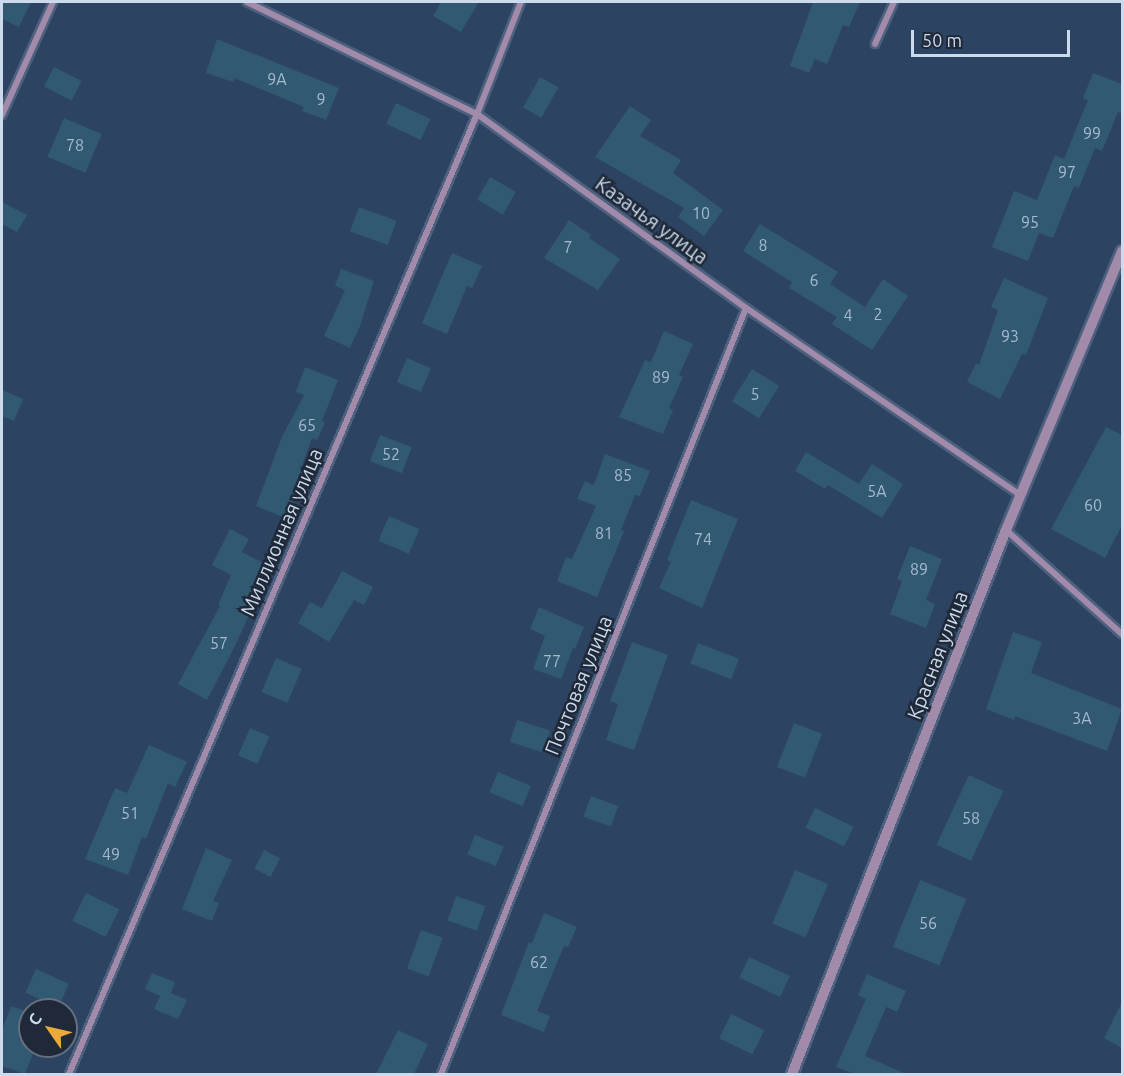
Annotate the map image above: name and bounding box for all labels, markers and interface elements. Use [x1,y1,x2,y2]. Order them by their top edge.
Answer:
scale bar [914,18,1073,56]
text: 50 m [922,30,962,50]
house number: 9А [267,69,287,89]
house number: 9 [316,89,326,109]
house number: 99 [1083,123,1101,143]
house number: 78 [66,135,84,155]
house number: 97 [1058,162,1076,182]
street label: Казачья улица [591,171,713,269]
house number: 10 [692,203,710,223]
house number: 95 [1021,212,1039,232]
house number: 8 [758,235,768,255]
house number: 7 [563,237,573,257]
house number: 6 [809,270,819,290]
house number: 2 [873,304,883,324]
house number: 4 [843,305,853,325]
house number: 93 [1001,326,1019,346]
house number: 89 [652,367,670,387]
house number: 5 [750,384,760,404]
house number: 65 [298,415,316,435]
house number: 52 [382,444,400,464]
street label: Миллионная улица [235,445,327,619]
house number: 85 [614,465,632,485]
house number: 5А [867,481,887,501]
house number: 60 [1084,495,1102,515]
house number: 81 [595,523,613,543]
house number: 74 [694,529,712,549]
house number: 89 [910,559,928,579]
street label: Красная улица [902,587,972,723]
street label: Почтовая улица [539,612,617,758]
house number: 57 [210,633,228,653]
house number: 77 [543,651,561,671]
house number: 3А [1072,708,1092,728]
house number: 51 [121,803,139,823]
house number: 58 [962,808,980,828]
house number: 49 [102,844,120,864]
house number: 56 [919,913,937,933]
house number: 62 [530,952,548,972]
north arrow [18,998,78,1058]
text: С [24,1010,45,1028]

